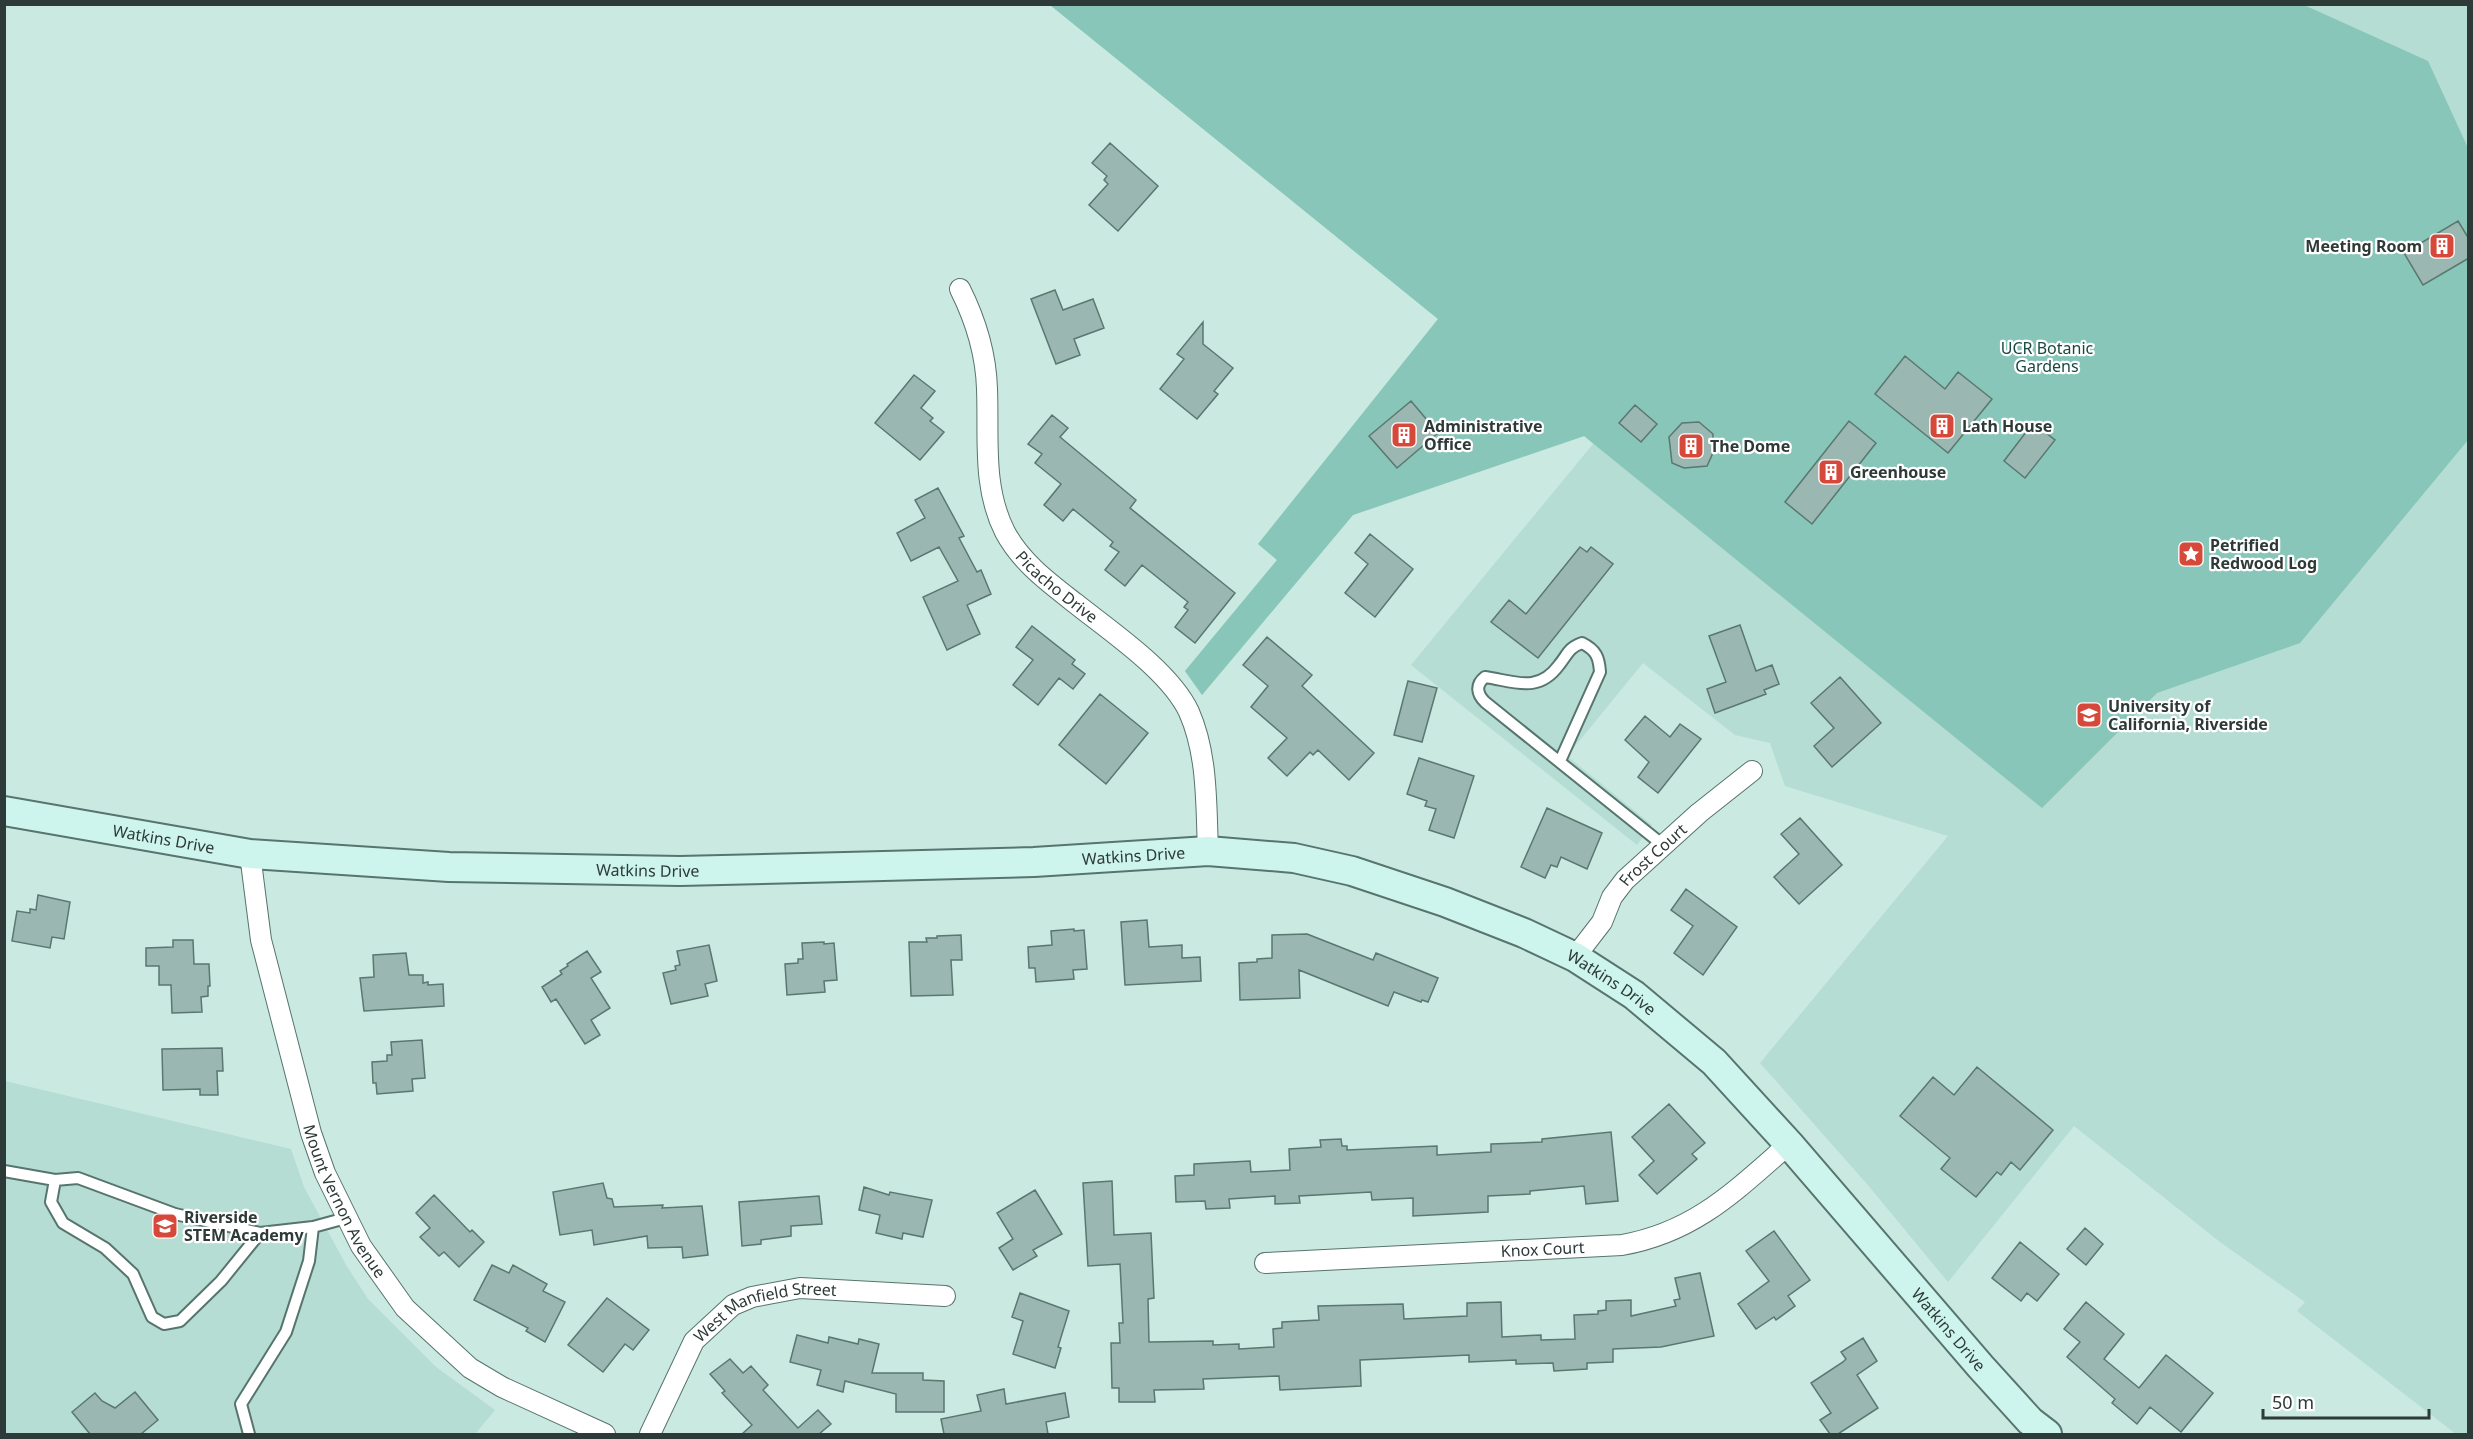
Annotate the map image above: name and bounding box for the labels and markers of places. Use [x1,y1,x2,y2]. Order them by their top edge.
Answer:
building icon: Meeting Room [2427,231,2457,261]
place label: Meeting Room [2305,235,2422,257]
building icon: Lath House [1927,411,1957,441]
place label: Administrative Office [1424,415,1543,455]
place label: Lath House [1962,415,2052,437]
building icon: Administrative Office [1389,420,1419,450]
building icon: The Dome [1676,431,1706,461]
place label: The Dome [1710,435,1790,457]
building icon: Greenhouse [1816,457,1846,487]
place label: Greenhouse [1850,461,1946,483]
place label: Petrified Redwood Log [2210,534,2317,574]
place icon: Petrified Redwood Log [2176,539,2206,569]
place label: University of California, Riverside [2108,695,2268,735]
school or university icon: University of California, Riverside [2074,700,2104,730]
place label: Riverside STEM Academy [184,1206,304,1246]
school or university icon: Riverside STEM Academy [150,1211,180,1241]

